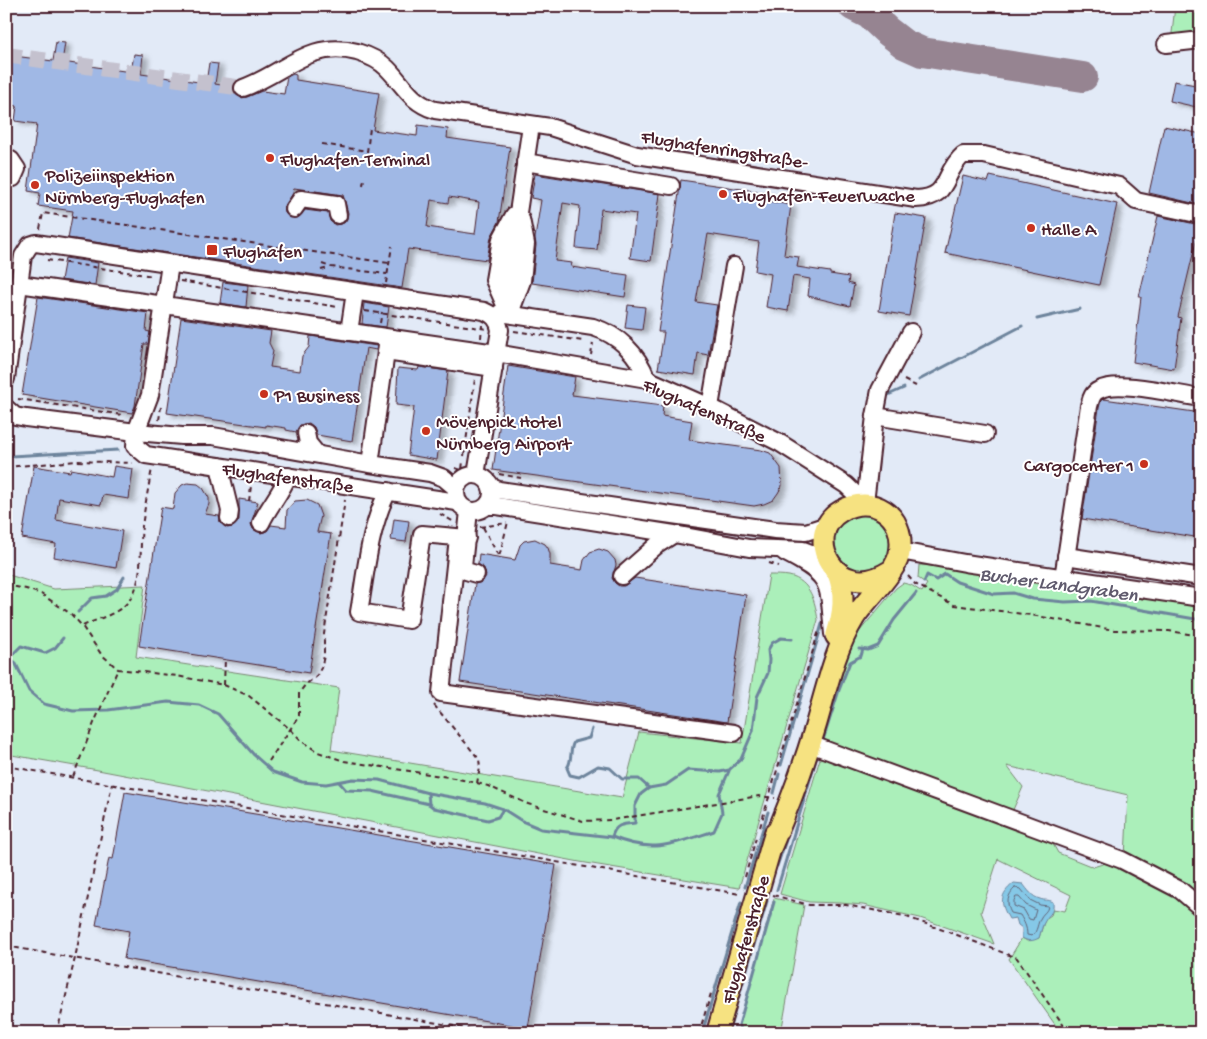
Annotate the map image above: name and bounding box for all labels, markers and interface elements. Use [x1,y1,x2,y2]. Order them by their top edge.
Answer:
street label: Flughafenringstraße- [638,127,810,176]
place label: Flughafen-Terminal [279,150,430,173]
marker: Flughafen-Terminal [264,152,276,164]
place label: Polizeiinspektion Nürnberg-Flughafen [44,166,204,211]
marker: Polizeiinspektion Nürnberg-Flughafen [29,179,41,191]
place label: Flughafen-Feuerwache [732,186,915,209]
marker: Flughafen-Feuerwache [717,188,729,200]
place label: Halle A [1041,220,1098,243]
marker: Halle A [1025,222,1037,234]
place label: Flughafen [222,242,302,265]
marker: Flughafen [205,243,219,257]
street label: Flughafenstraße [637,374,769,450]
place label: P1 Business [273,386,360,409]
marker: P1 Business [258,388,270,400]
place label: Mövenpick Hotel Nürnberg Airport [436,412,573,457]
marker: Mövenpick Hotel Nürnberg Airport [420,425,432,437]
place label: Cargocenter 1 [1024,456,1134,479]
marker: Cargocenter 1 [1138,458,1150,470]
street label: Flughafenstraße [219,459,355,500]
water label: Bucher Landgraben [978,564,1139,609]
street label: Flughafenstraße [718,873,777,1008]

